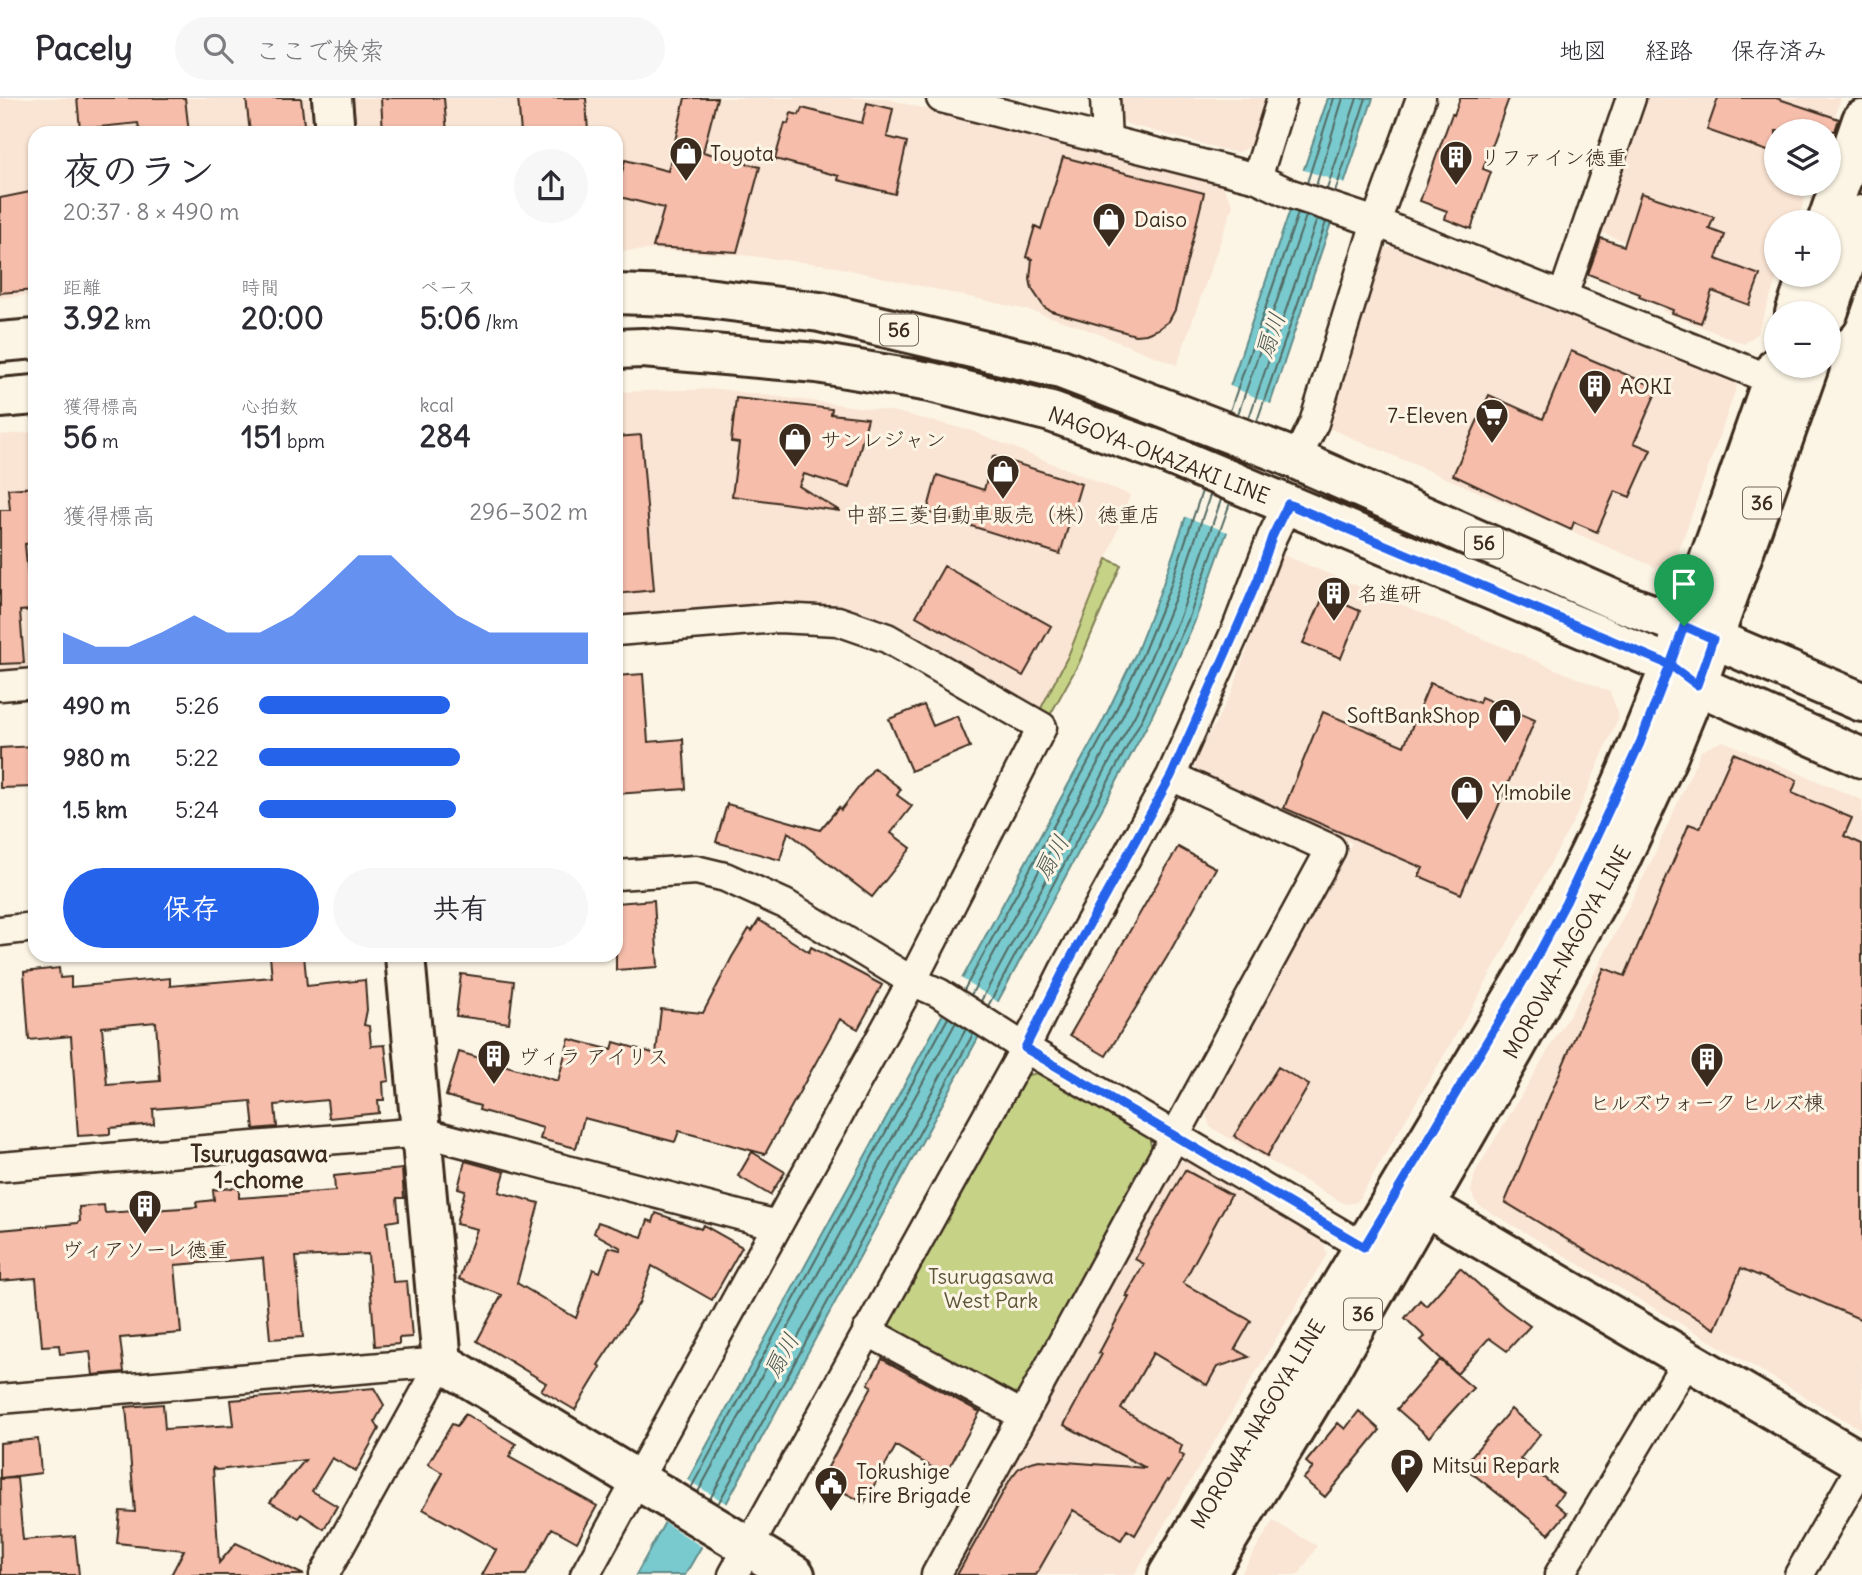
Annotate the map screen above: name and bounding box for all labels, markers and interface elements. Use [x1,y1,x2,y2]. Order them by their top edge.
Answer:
search box [175,17,665,80]
text: Pacely [35,27,133,69]
icon: search [199,29,237,67]
text: ここで検索 [255,34,385,67]
text: 地図 [1559,35,1607,65]
text: 経路 [1645,35,1693,65]
text: 保存済み [1731,35,1827,65]
map controls [1764,119,1841,378]
button: layers [1764,119,1841,196]
shop icon: Toyota [667,134,705,183]
building icon: リファイン徳重 [1437,138,1475,187]
place label: Toyota [710,140,774,167]
place label: リファイン徳重 [1480,144,1627,171]
text: 夜のラン [63,147,215,194]
button: share [514,149,588,223]
text: 20:37 · 8 × 490 m [63,197,239,226]
shop icon: Daiso [1090,200,1128,249]
place label: Daiso [1134,206,1187,233]
button: + [1764,210,1841,287]
text: 距離 [63,275,101,299]
text: 時間 [241,275,279,299]
text: ペース [420,275,476,299]
text: 3.92 [63,299,120,337]
text: 20:00 [241,299,324,337]
text: 5:06 [420,299,481,337]
button: − [1764,301,1841,378]
water label: 扇川 [1249,309,1291,361]
text: km [120,310,151,334]
text: /km [481,310,519,334]
road number: 56 [880,314,918,346]
building icon: AOKI [1576,367,1614,416]
place label: AOKI [1620,373,1672,400]
text: kcal [420,393,454,417]
text: 獲得標高 [63,394,139,418]
text: 心拍数 [241,394,298,418]
supermarket icon: 7-Eleven [1473,396,1511,445]
street label: NAGOYA-OKAZAKI LINE [1044,400,1274,510]
place label: 7-Eleven [1387,402,1468,429]
text: 284 [420,417,471,455]
text: 56 [63,418,98,456]
text: 151 [241,418,282,456]
shop icon: サンレジャン [776,420,814,469]
place label: サンレジャン [820,426,946,453]
text: m [98,429,119,453]
text: bpm [282,429,325,453]
shop icon: 中部三菱自動車販売（株）徳重店 [984,452,1022,501]
road number: 36 [1743,488,1781,518]
text: 296–302 m [469,497,588,526]
text: 獲得標高 [63,501,155,530]
place label: 中部三菱自動車販売（株）徳重店 [846,501,1161,528]
road number: 56 [1465,528,1503,558]
pin [1654,554,1714,626]
icon: arrive [1665,565,1703,603]
building icon: 名進研 [1315,574,1353,623]
place label: 名進研 [1358,580,1421,607]
text: 490 m [63,691,130,720]
text: 5:26 [175,691,219,720]
shop icon: SoftBankShop [1486,696,1524,745]
place label: SoftBankShop [1347,702,1480,729]
text: 980 m [63,743,130,772]
text: 5:22 [175,743,219,772]
shop icon: Y!mobile [1448,773,1486,822]
place label: Y!mobile [1492,779,1571,806]
text: 1.5 km [63,795,128,824]
text: 5:24 [175,795,219,824]
water label: 扇川 [1027,830,1075,884]
street label: MOROWA-NAGOYA LINE [1497,841,1637,1063]
button: 保存 [63,868,319,948]
button: 共有 [333,868,588,948]
building icon: ヴィラ アイリス [475,1037,513,1086]
building icon: ヒルズウォーク ヒルズ棟 [1688,1040,1726,1089]
place label: ヴィラ アイリス [518,1043,669,1070]
place label: ヒルズウォーク ヒルズ棟 [1589,1089,1825,1116]
district label: Tsurugasawa 1-chome [190,1139,328,1194]
building icon: ヴィアソーレ徳重 [126,1187,164,1236]
place label: ヴィアソーレ徳重 [61,1236,229,1263]
park label: Tsurugasawa West Park [928,1263,1054,1314]
road number: 36 [1344,1298,1382,1330]
street label: MOROWA-NAGOYA LINE [1185,1314,1331,1534]
water label: 扇川 [757,1328,805,1382]
parking icon: Mitsui Repark [1388,1446,1426,1495]
place label: Mitsui Repark [1432,1452,1560,1479]
place label: Tokushige Fire Brigade [856,1458,971,1509]
public building icon: Tokushige Fire Brigade [812,1464,850,1513]

